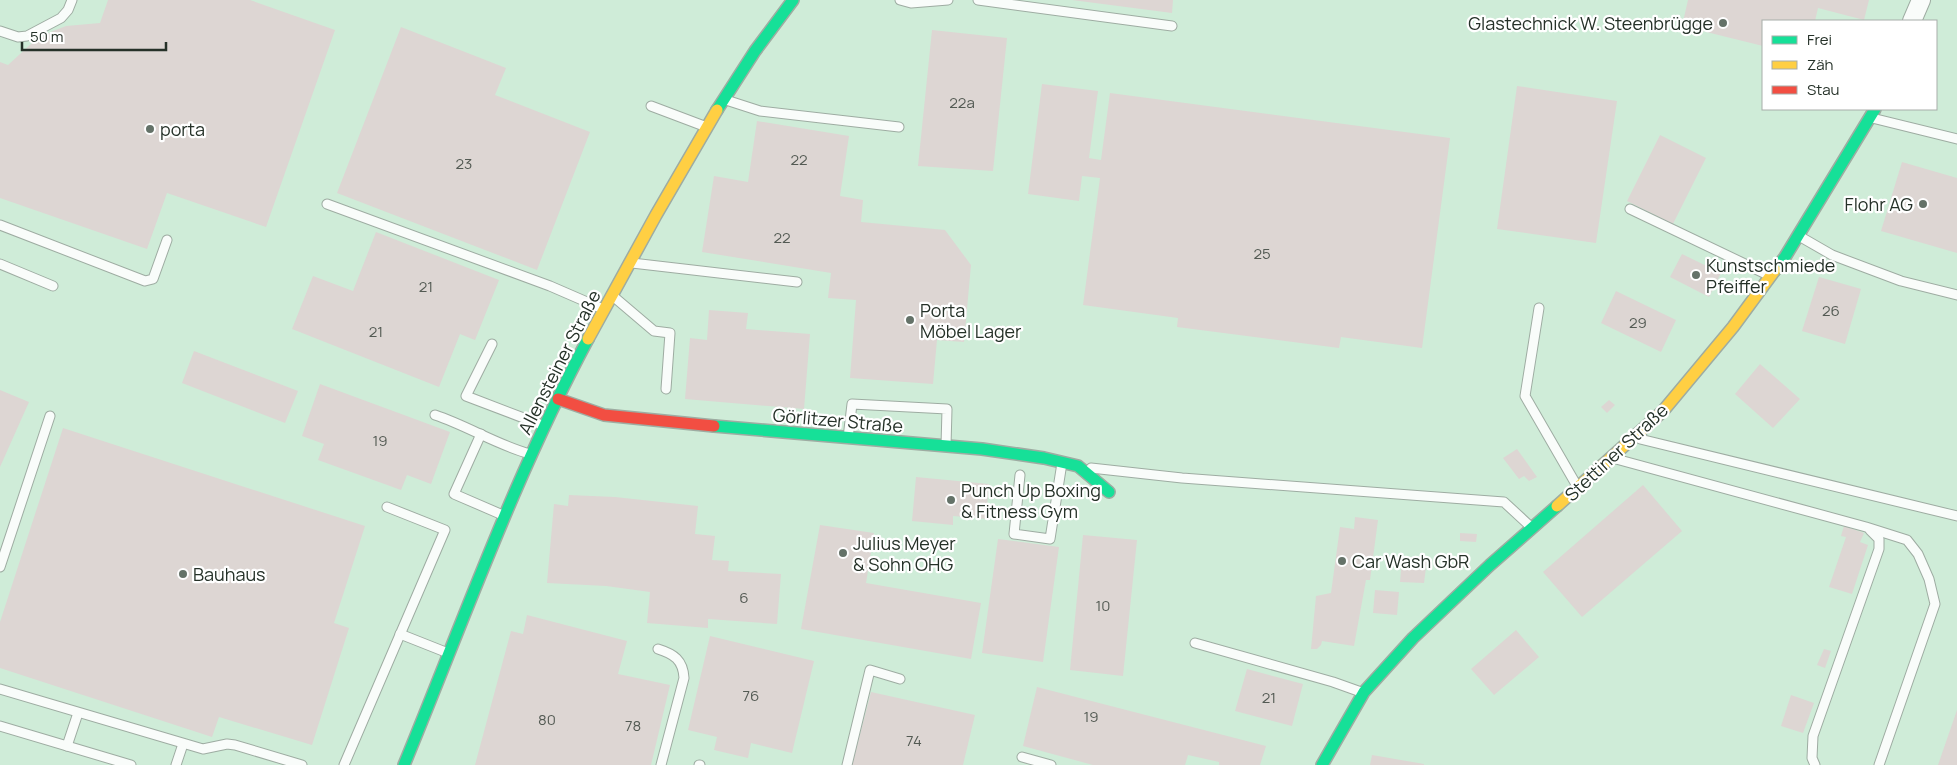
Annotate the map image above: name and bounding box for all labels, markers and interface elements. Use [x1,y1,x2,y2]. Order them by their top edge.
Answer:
place label: Glastechnick W. Steenbrügge [1468,11,1713,35]
marker: Glastechnick W. Steenbrügge [1717,17,1729,29]
scale bar [22,20,166,52]
legend [1762,20,1937,110]
text: 50 m [30,26,64,47]
text: Frei [1807,29,1832,50]
text: Zäh [1807,54,1834,75]
text: Stau [1807,79,1840,100]
house number: 22a [949,92,975,113]
place label: porta [160,117,205,141]
marker: porta [144,123,156,135]
house number: 22 [790,149,808,170]
house number: 23 [456,153,472,174]
place label: Flohr AG [1845,192,1913,216]
marker: Flohr AG [1917,198,1929,210]
house number: 22 [773,227,791,248]
house number: 25 [1253,243,1271,264]
place label: Kunstschmiede Pfeiffer [1706,253,1835,298]
marker: Kunstschmiede Pfeiffer [1690,269,1702,281]
house number: 21 [419,276,433,297]
street label: Allensteiner Straße [512,286,606,438]
place label: Porta Möbel Lager [920,298,1022,343]
house number: 26 [1822,300,1840,321]
house number: 29 [1629,312,1647,333]
marker: Porta Möbel Lager [904,314,916,326]
house number: 21 [369,321,383,342]
street label: Stettiner Straße [1559,398,1673,506]
street label: Görlitzer Straße [772,402,904,438]
house number: 19 [372,430,388,451]
place label: Punch Up Boxing & Fitness Gym [961,478,1101,523]
marker: Punch Up Boxing & Fitness Gym [945,494,957,506]
place label: Julius Meyer & Sohn OHG [853,531,956,576]
marker: Julius Meyer & Sohn OHG [837,547,849,559]
place label: Car Wash GbR [1352,549,1469,573]
marker: Car Wash GbR [1336,555,1348,567]
place label: Bauhaus [193,562,266,586]
marker: Bauhaus [177,568,189,580]
house number: 6 [739,587,749,608]
house number: 10 [1096,595,1111,616]
house number: 76 [743,685,759,706]
house number: 21 [1262,687,1276,708]
house number: 19 [1083,706,1099,727]
house number: 80 [538,709,556,730]
house number: 78 [625,715,641,736]
house number: 74 [906,730,922,751]

